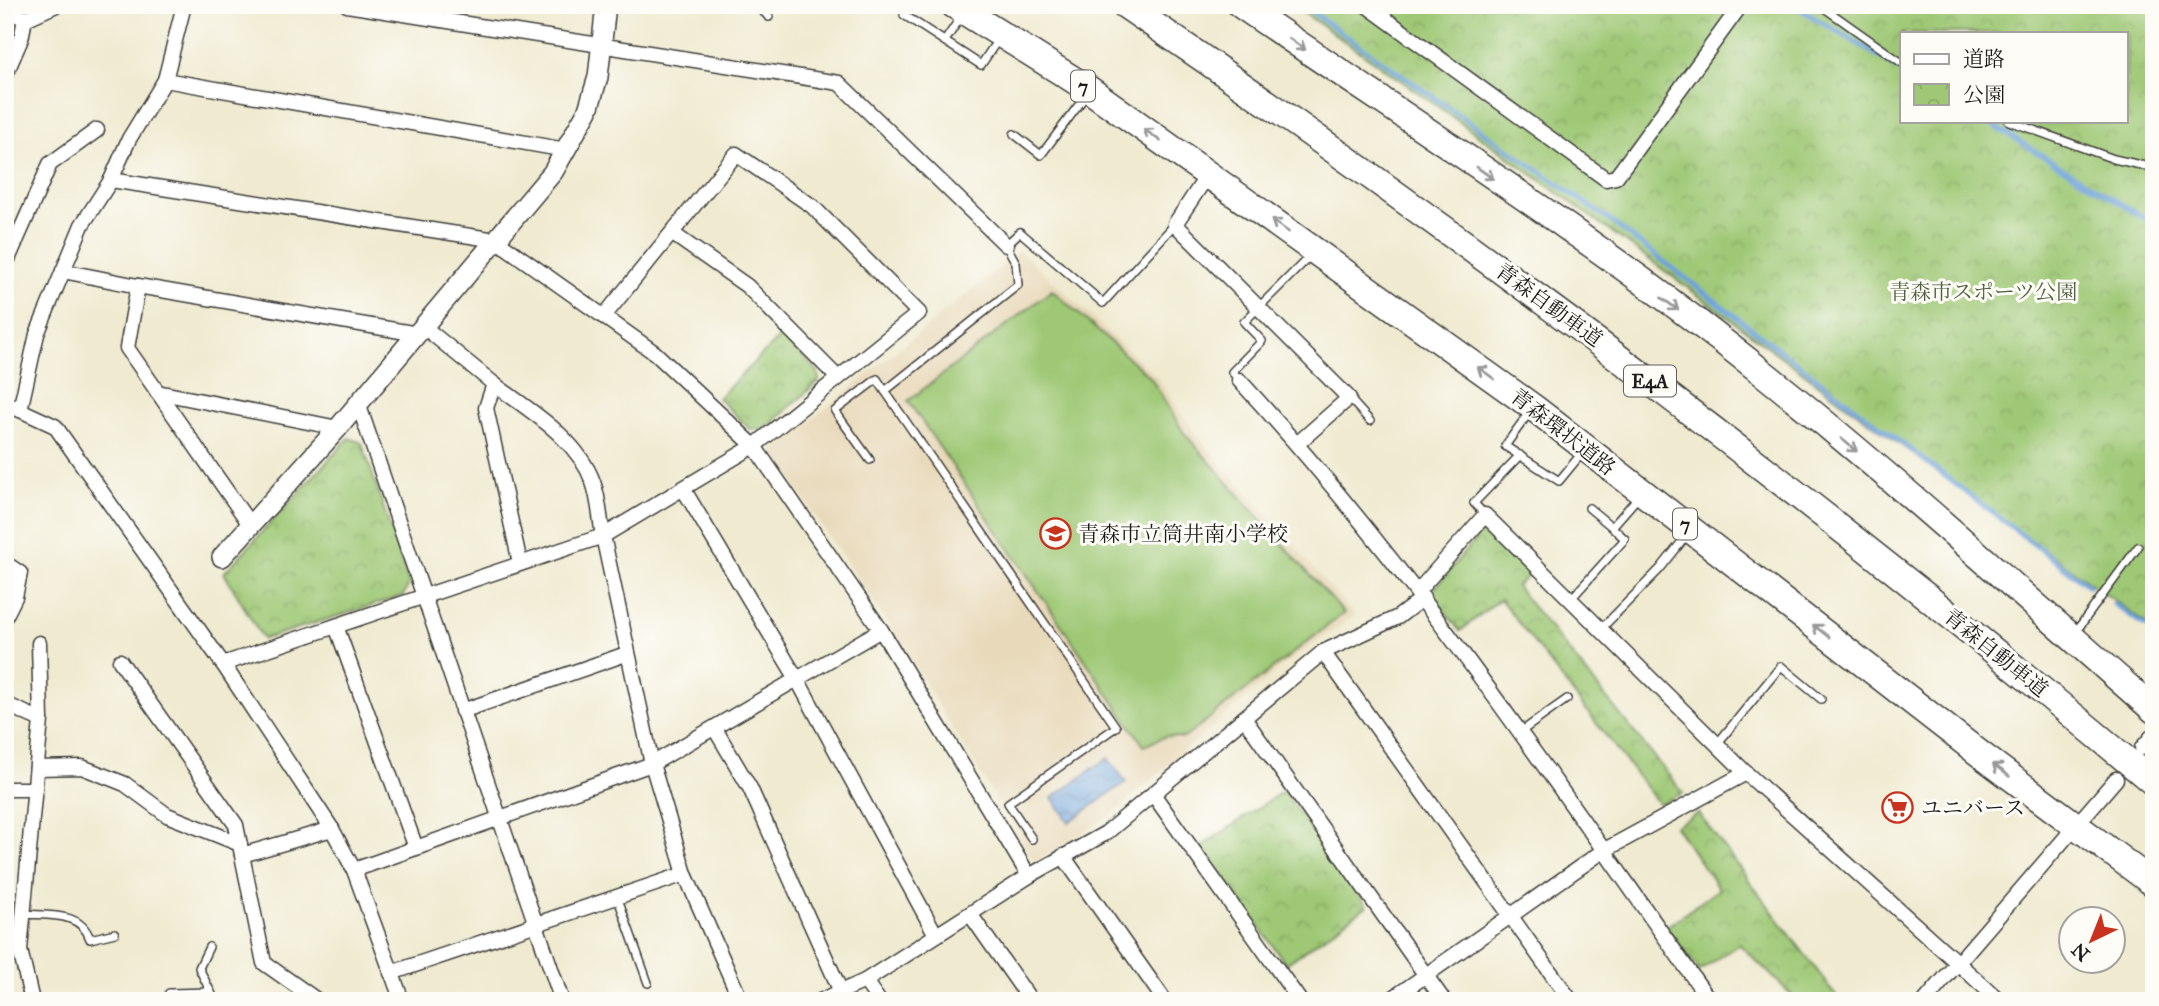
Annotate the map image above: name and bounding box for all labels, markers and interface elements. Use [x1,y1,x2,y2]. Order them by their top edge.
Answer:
legend [1900,32,2128,122]
one-way arrow [1287,37,1307,51]
text: 道路 [1963,46,2005,72]
road number: 7 [1071,71,1095,102]
text: 公園 [1963,82,2005,108]
one-way arrow [1143,128,1162,143]
one-way arrow [1475,166,1494,180]
one-way arrow [1271,219,1290,233]
street label: 青森自動車道 [1490,257,1608,353]
park label: 青森市スポーツ公園 [1889,279,2077,305]
one-way arrow [1661,297,1679,312]
one-way arrow [1477,365,1495,380]
road number: E4A [1624,366,1676,396]
street label: 青森環状道路 [1505,383,1621,481]
one-way arrow [1840,437,1858,453]
road number: 7 [1673,509,1697,540]
school or university icon: 青森市立筒井南小学校 [1038,517,1072,551]
place label: 青森市立筒井南小学校 [1078,521,1288,547]
street label: 青森自動車道 [1939,603,2053,703]
one-way arrow [1812,624,1831,639]
one-way arrow [1992,762,2011,777]
supermarket icon: ユニバース [1881,791,1915,825]
place label: ユニバース [1921,795,2025,821]
north arrow [2058,904,2128,974]
text: N [2067,938,2094,966]

